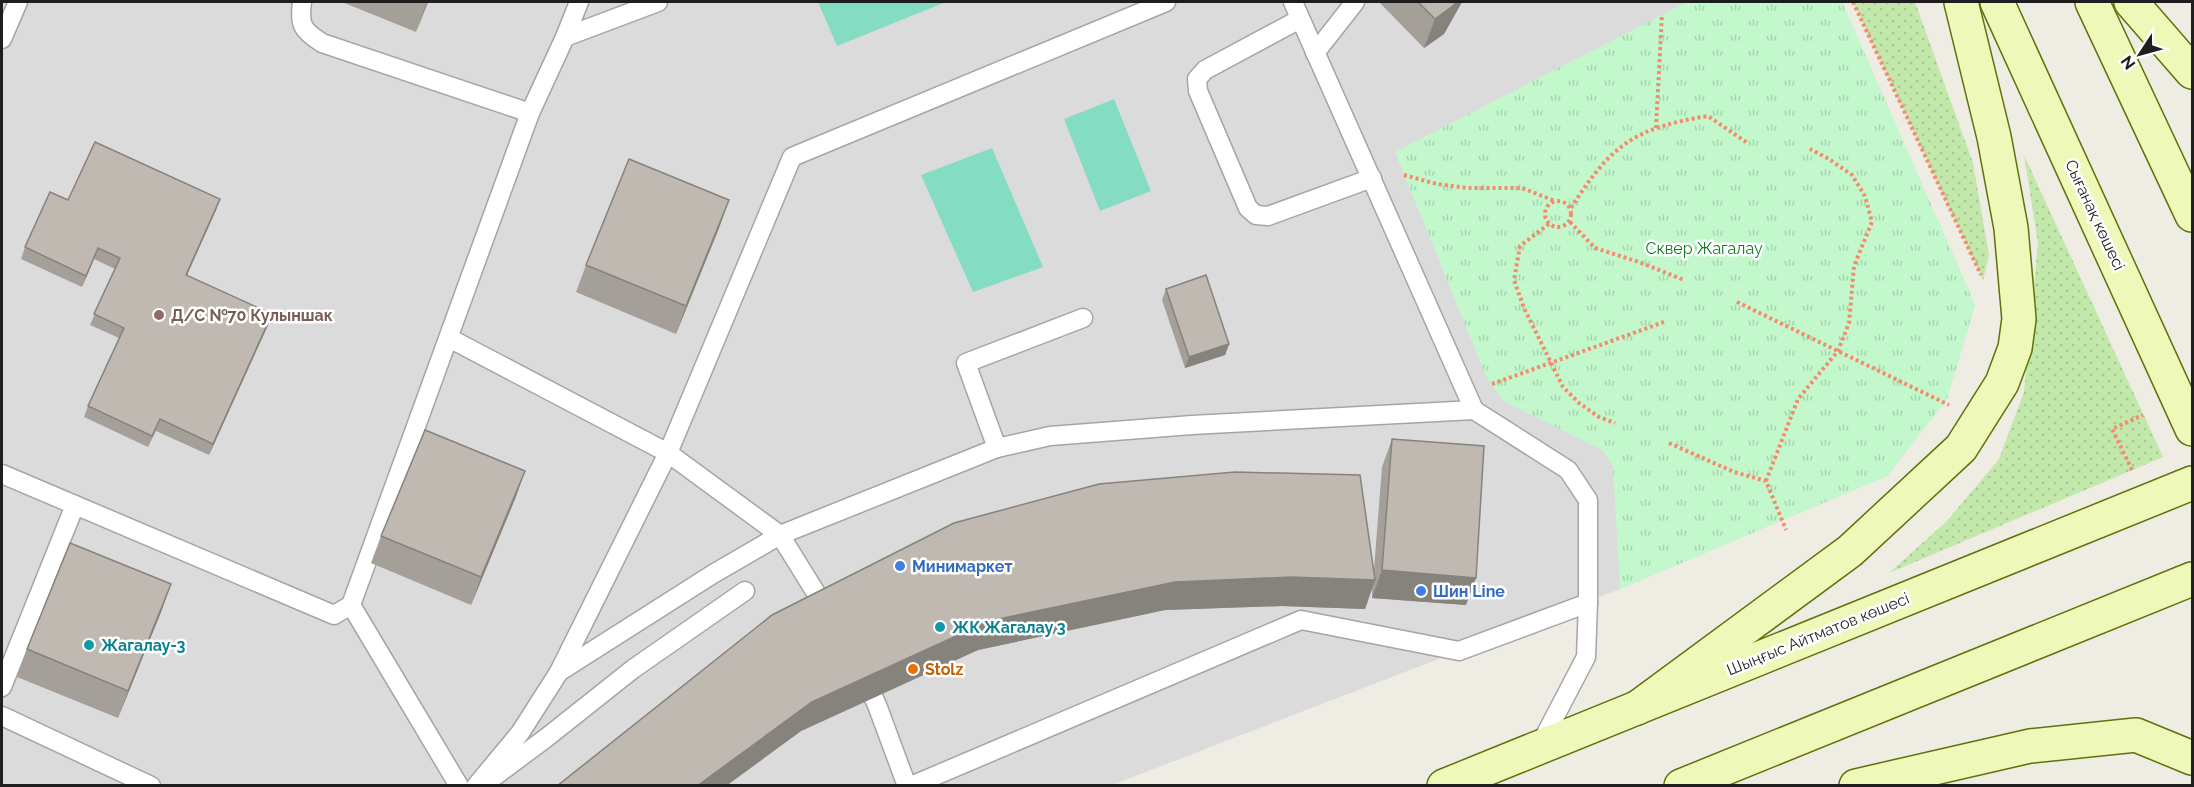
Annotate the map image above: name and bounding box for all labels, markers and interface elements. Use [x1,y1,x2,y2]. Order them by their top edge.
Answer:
north arrow [2110,24,2170,84]
text: N [2117,52,2140,73]
street label: Сығанақ көшесі [2061,157,2129,273]
park label: Сквер Жагалау [1645,239,1763,258]
place label: Д/С №70 Кулыншак [171,306,333,325]
marker: Д/С №70 Кулыншак [152,308,166,322]
place label: Минимаркет [912,557,1012,576]
marker: Минимаркет [893,559,907,573]
place label: Шин Line [1433,582,1505,601]
marker: Шин Line [1414,584,1428,598]
street label: Шыңғыс Айтматов көшесі [1724,589,1912,679]
place label: ЖК Жагалау 3 [952,618,1066,637]
marker: ЖК Жагалау 3 [933,620,947,634]
place label: Жагалау-3 [101,636,186,655]
marker: Жагалау-3 [82,638,96,652]
place label: Stolz [925,660,963,679]
marker: Stolz [906,662,920,676]

